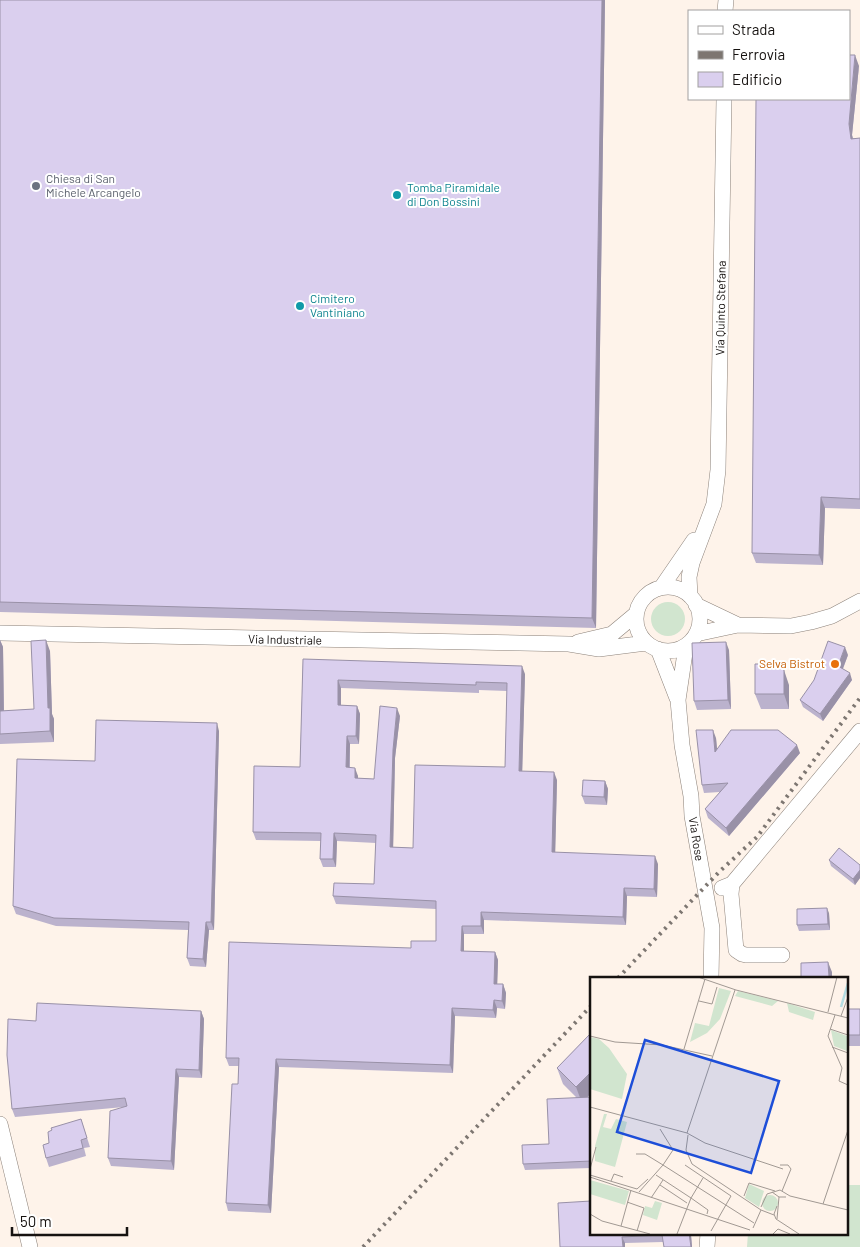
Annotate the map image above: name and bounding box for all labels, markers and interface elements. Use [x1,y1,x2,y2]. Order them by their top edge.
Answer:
legend [688,10,850,100]
text: Strada [732,20,775,38]
text: Ferrovia [732,45,785,63]
text: Edificio [732,70,782,88]
place label: Chiesa di San Michele Arcangelo [46,171,141,199]
marker: Chiesa di San Michele Arcangelo [30,180,42,192]
place label: Tomba Piramidale di Don Bossini [407,180,500,208]
marker: Tomba Piramidale di Don Bossini [391,189,403,201]
street label: Via Quinto Stefana [712,260,728,356]
place label: Cimitero Vantiniano [310,291,365,319]
marker: Cimitero Vantiniano [294,300,306,312]
street label: Via Industriale [248,631,322,647]
place label: Selva Bistrot [759,656,825,670]
marker: Selva Bistrot [829,658,841,670]
street label: Via Rose [687,816,707,862]
inset map [590,977,848,1234]
scale bar [12,1204,128,1236]
text: 50 m [20,1212,52,1230]

